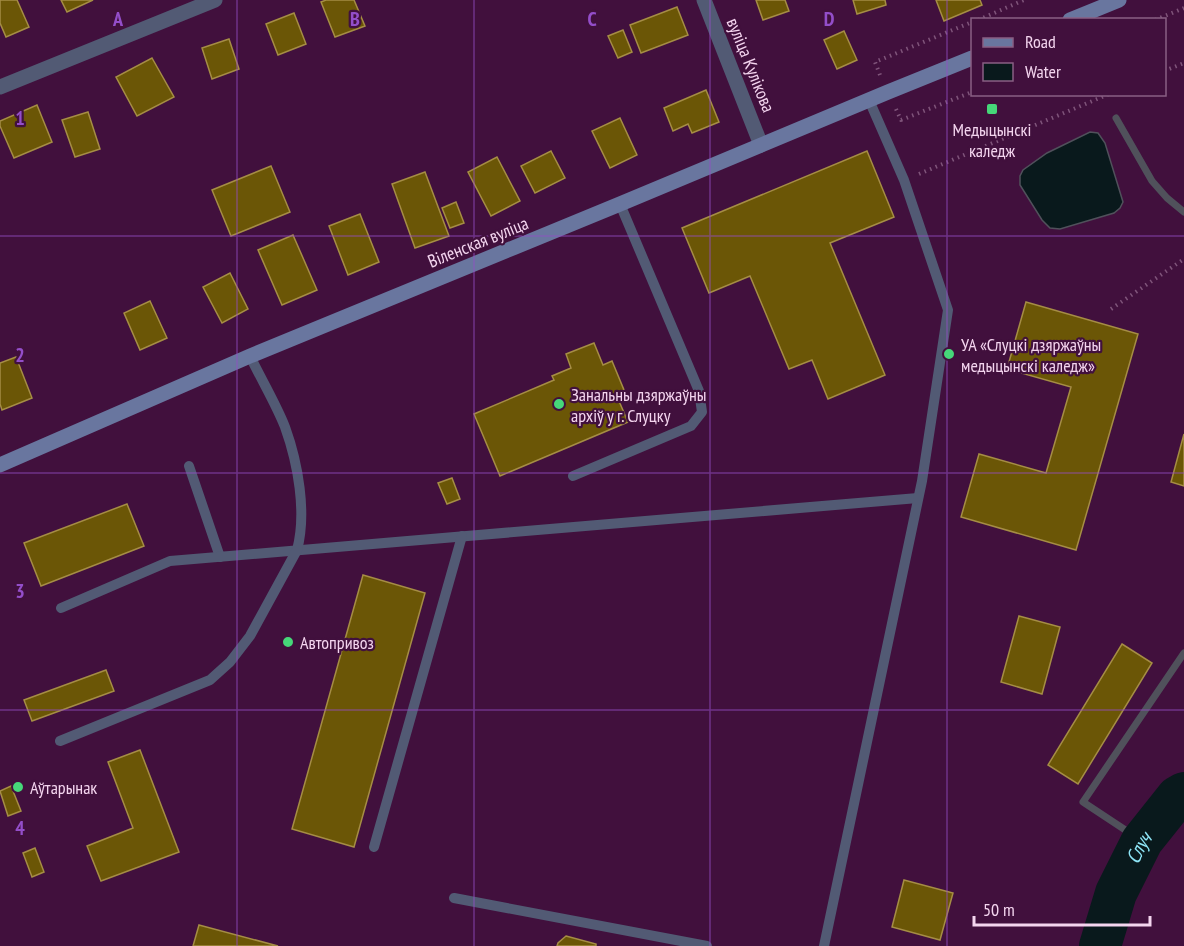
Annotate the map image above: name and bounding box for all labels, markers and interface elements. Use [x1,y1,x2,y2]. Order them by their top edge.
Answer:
text: A [112,6,124,32]
text: B [350,6,360,32]
text: C [587,6,597,32]
text: D [824,6,835,32]
street label: вуліца Кулікова [722,15,780,115]
legend [971,18,1166,96]
text: Road [1025,30,1056,53]
text: Water [1025,60,1061,83]
marker: Медыцынскі каледж [985,102,999,116]
text: 1 [15,105,25,131]
place label: Медыцынскі каледж [953,118,1031,162]
street label: Віленская вуліца [424,211,532,273]
place label: УА «Слуцкі дзяржаўны медыцынскі каледж» [961,333,1101,377]
text: 2 [15,342,25,368]
marker: УА «Слуцкі дзяржаўны медыцынскі каледж» [942,347,956,361]
place label: Занальны дзяржаўны архіў у г. Слуцку [571,383,707,427]
marker: Занальны дзяржаўны архіў у г. Слуцку [552,397,566,411]
text: 3 [15,578,25,604]
place label: Автопривоз [300,631,374,654]
marker: Автопривоз [281,635,295,649]
place label: Аўтарынак [30,776,97,799]
marker: Аўтарынак [11,780,25,794]
text: 4 [15,815,25,841]
water label: Случ [1120,825,1159,868]
scale bar [974,889,1150,927]
text: 50 m [983,898,1015,921]

